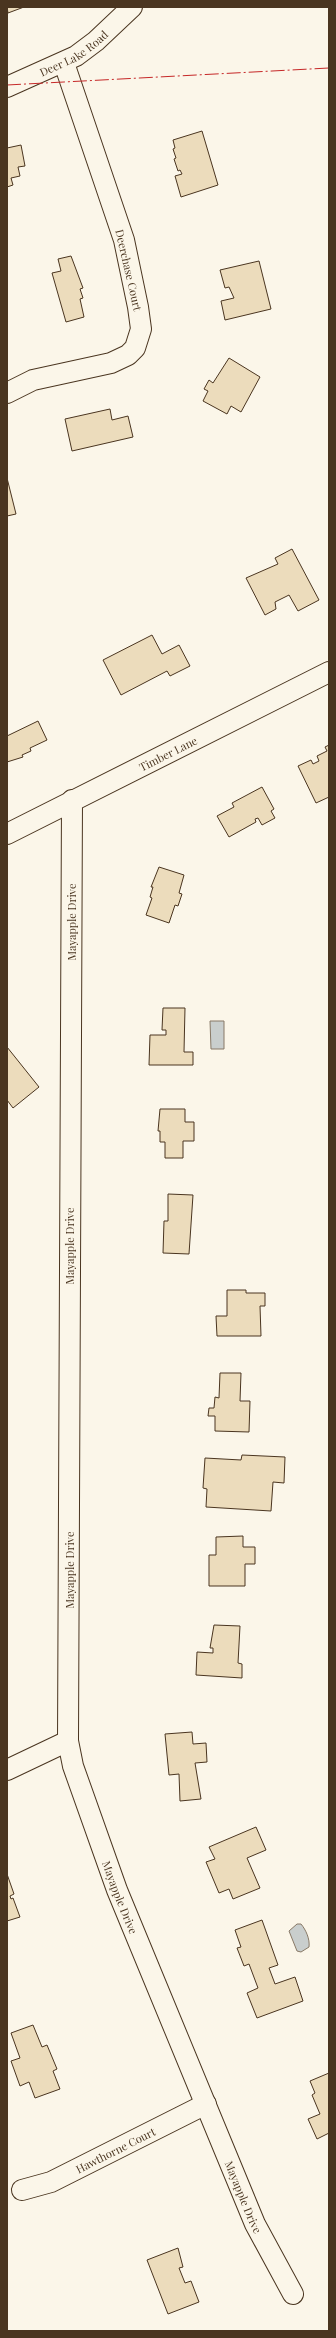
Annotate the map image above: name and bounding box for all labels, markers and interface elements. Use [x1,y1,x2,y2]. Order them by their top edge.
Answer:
street label: Deer Lake Road [37,26,111,79]
street label: Deerchase Court [112,228,146,312]
street label: Timber Lane [136,732,200,774]
street label: Mayapple Drive [64,883,79,960]
street label: Mayapple Drive [62,1207,77,1284]
street label: Mayapple Drive [62,1531,77,1608]
street label: Mayapple Drive [100,1859,142,1936]
street label: Hawthorne Court [73,2123,158,2176]
street label: Mayapple Drive [222,2158,266,2236]

